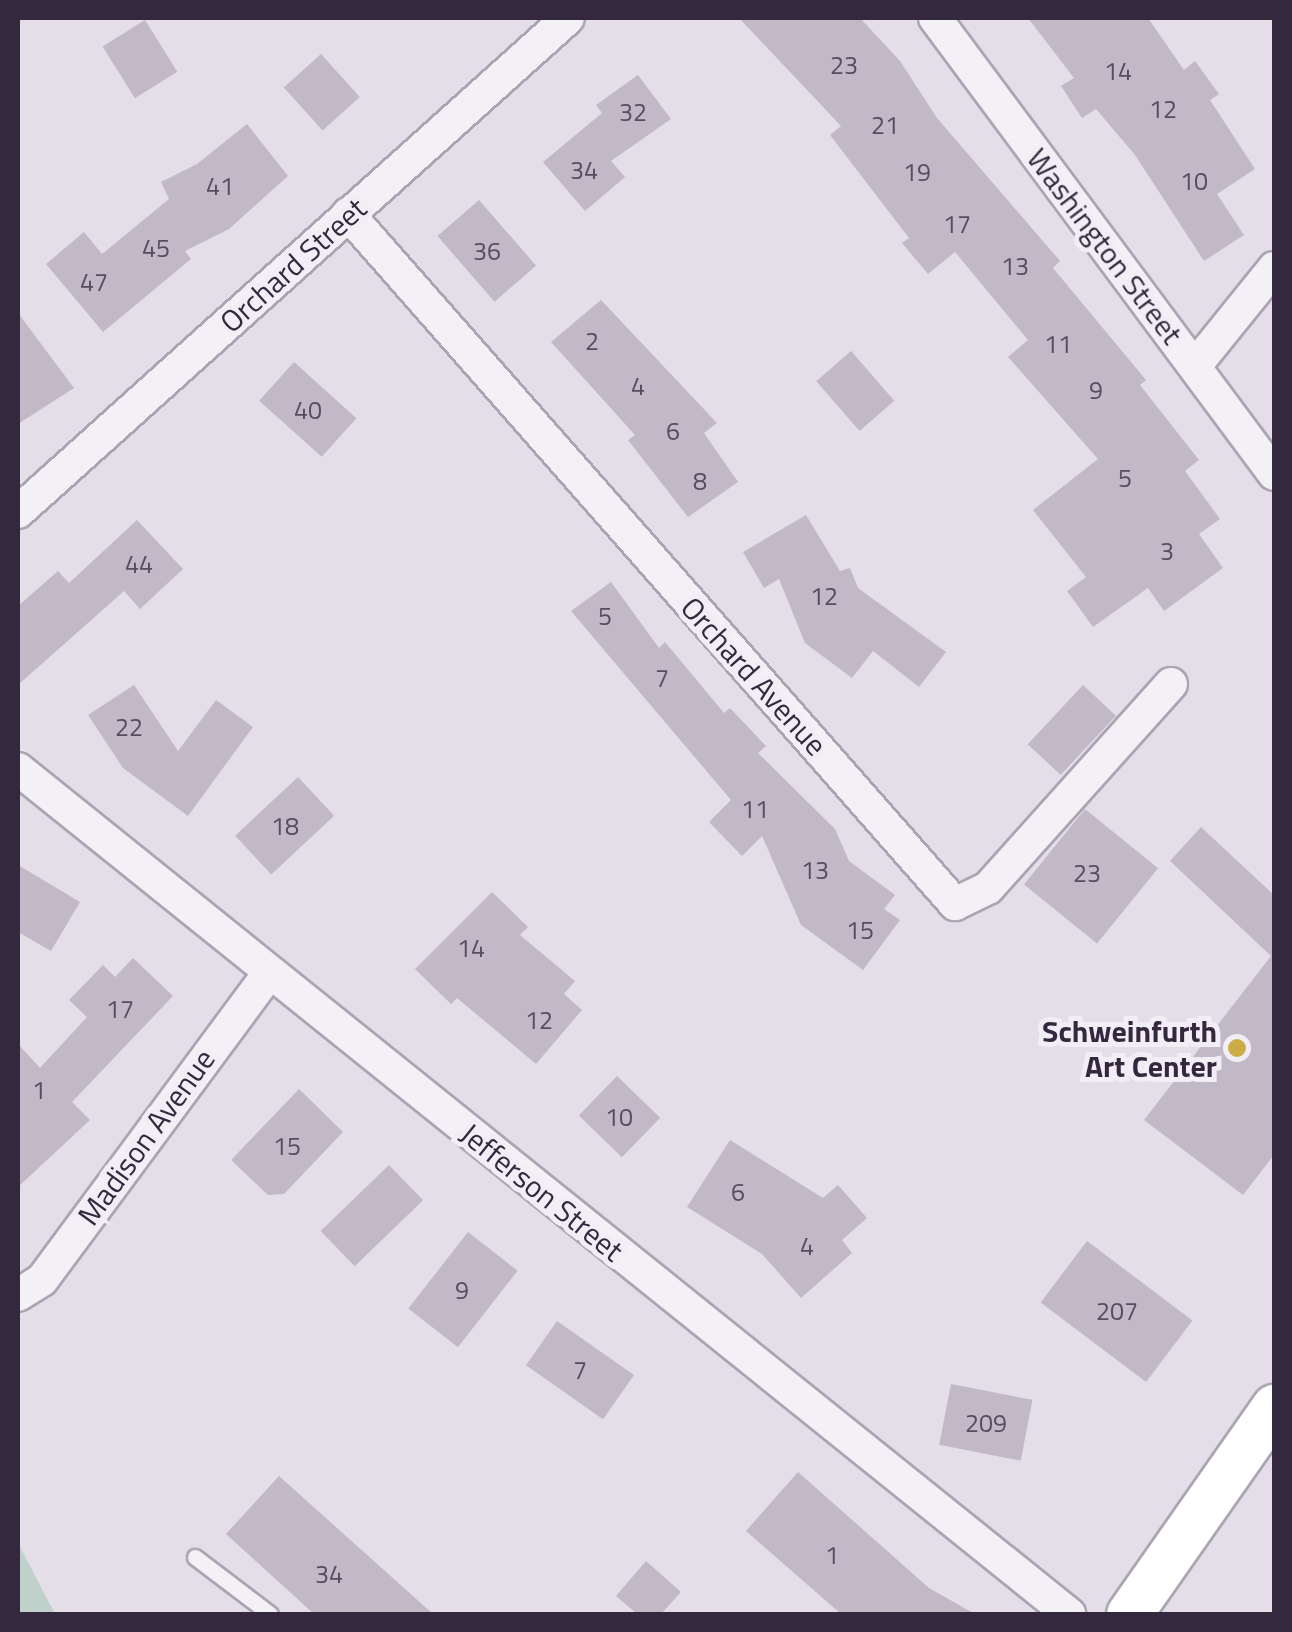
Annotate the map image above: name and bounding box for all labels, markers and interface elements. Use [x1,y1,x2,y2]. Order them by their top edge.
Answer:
house number: 23 [830,50,858,80]
house number: 14 [1104,56,1132,86]
house number: 12 [1149,94,1177,124]
house number: 32 [619,97,647,127]
house number: 21 [871,110,899,140]
street label: Washington Street [1020,141,1190,351]
house number: 34 [570,155,598,185]
house number: 19 [903,157,931,187]
house number: 10 [1180,166,1208,196]
house number: 41 [206,171,234,201]
street label: Orchard Street [213,190,373,340]
house number: 17 [943,209,971,239]
house number: 45 [142,233,170,263]
house number: 36 [473,236,501,266]
house number: 13 [1001,251,1029,281]
house number: 47 [80,267,108,297]
house number: 2 [585,326,599,356]
house number: 11 [1044,329,1072,359]
house number: 4 [631,371,645,401]
house number: 9 [1089,375,1103,405]
house number: 40 [294,395,322,425]
house number: 6 [666,416,680,446]
house number: 5 [1118,463,1132,493]
house number: 8 [693,466,707,496]
house number: 3 [1160,536,1174,566]
house number: 44 [125,549,153,579]
house number: 12 [810,581,838,611]
street label: Orchard Avenue [674,589,834,763]
house number: 5 [598,601,612,631]
house number: 7 [655,663,669,693]
house number: 22 [115,712,143,742]
house number: 11 [741,794,769,824]
house number: 18 [271,811,299,841]
house number: 13 [801,855,829,885]
house number: 23 [1073,858,1101,888]
house number: 15 [846,915,874,945]
house number: 14 [457,933,485,963]
house number: 17 [106,994,134,1024]
house number: 12 [525,1005,553,1035]
place label: Schweinfurth Art Center [1042,1013,1217,1084]
marker: Schweinfurth Art Center [1226,1037,1248,1059]
street label: Madison Avenue [70,1042,222,1232]
house number: 1 [32,1075,46,1105]
house number: 10 [605,1102,633,1132]
street label: Jefferson Street [453,1116,631,1268]
house number: 15 [273,1131,301,1161]
house number: 6 [731,1177,745,1207]
house number: 4 [800,1231,814,1261]
house number: 9 [455,1275,469,1305]
house number: 207 [1096,1296,1138,1326]
house number: 7 [573,1355,587,1385]
house number: 209 [965,1408,1007,1438]
house number: 1 [825,1540,839,1570]
house number: 34 [315,1559,343,1589]

